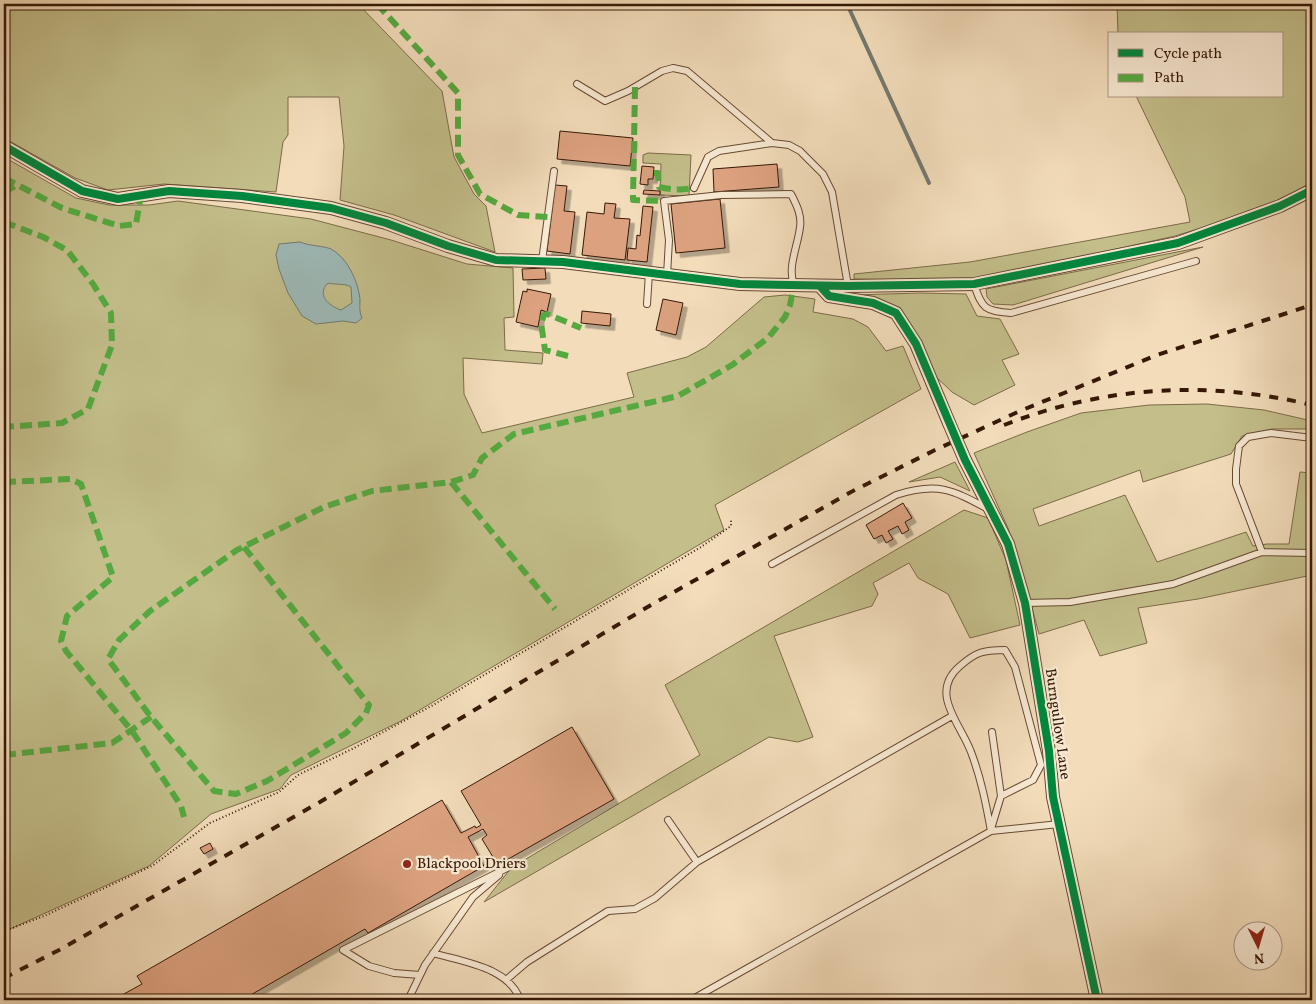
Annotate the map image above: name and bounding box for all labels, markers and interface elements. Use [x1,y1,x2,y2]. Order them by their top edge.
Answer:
legend [1108,32,1284,98]
text: Cycle path [1154,44,1222,65]
text: Path [1154,68,1184,89]
street label: Burngullow Lane [1039,667,1075,781]
place label: Blackpool Driers [417,854,526,875]
marker: Blackpool Driers [401,858,413,870]
north arrow [1234,922,1284,972]
text: N [1253,948,1265,967]

